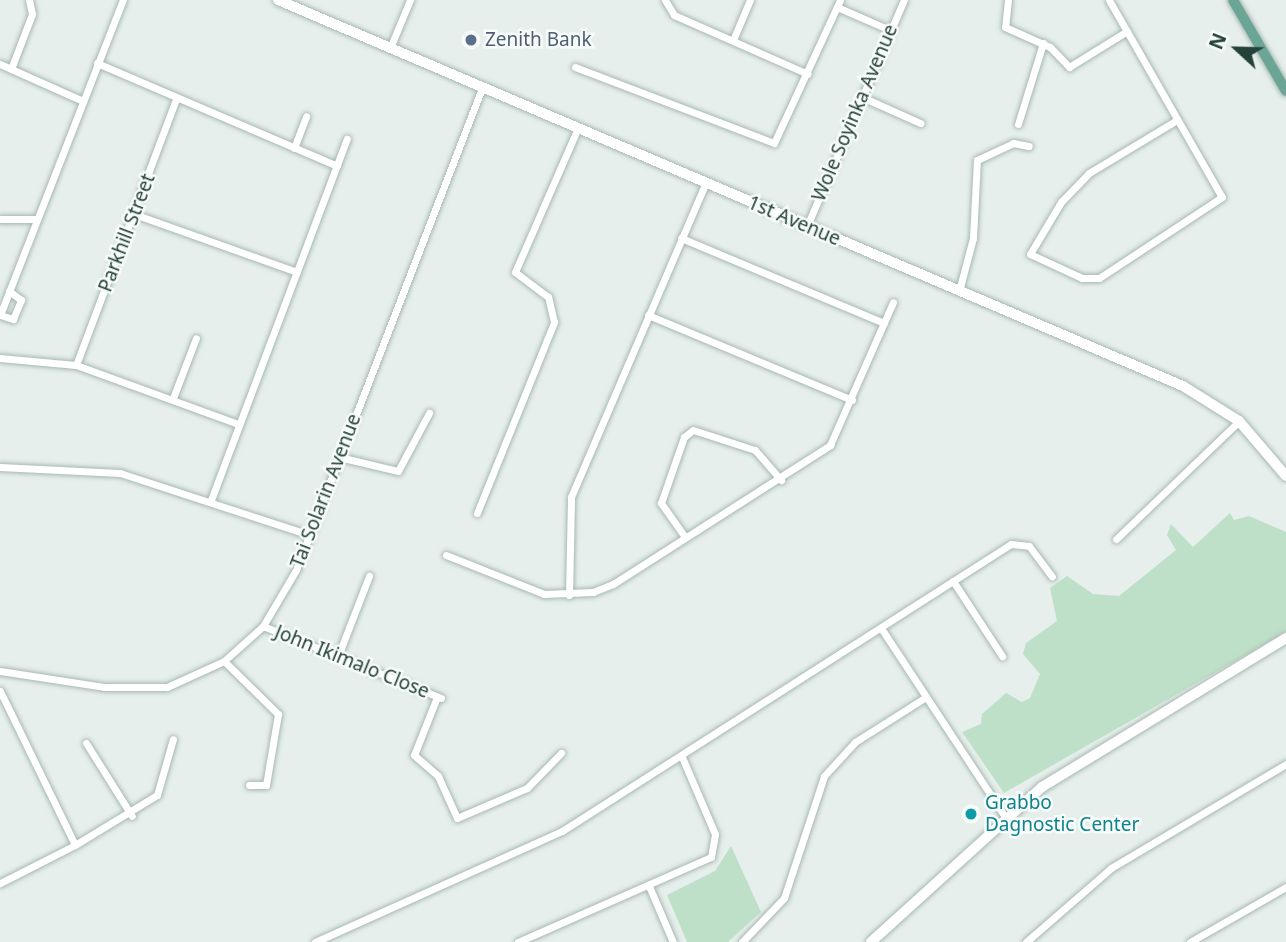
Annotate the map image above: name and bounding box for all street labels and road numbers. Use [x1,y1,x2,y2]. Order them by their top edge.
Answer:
street label: Wole Soyinka Avenue [807,21,903,205]
street label: Parkhill Street [94,171,160,295]
street label: 1st Avenue [744,191,844,251]
street label: Tai Solarin Avenue [286,411,366,571]
street label: John Ikimalo Close [271,621,433,703]

